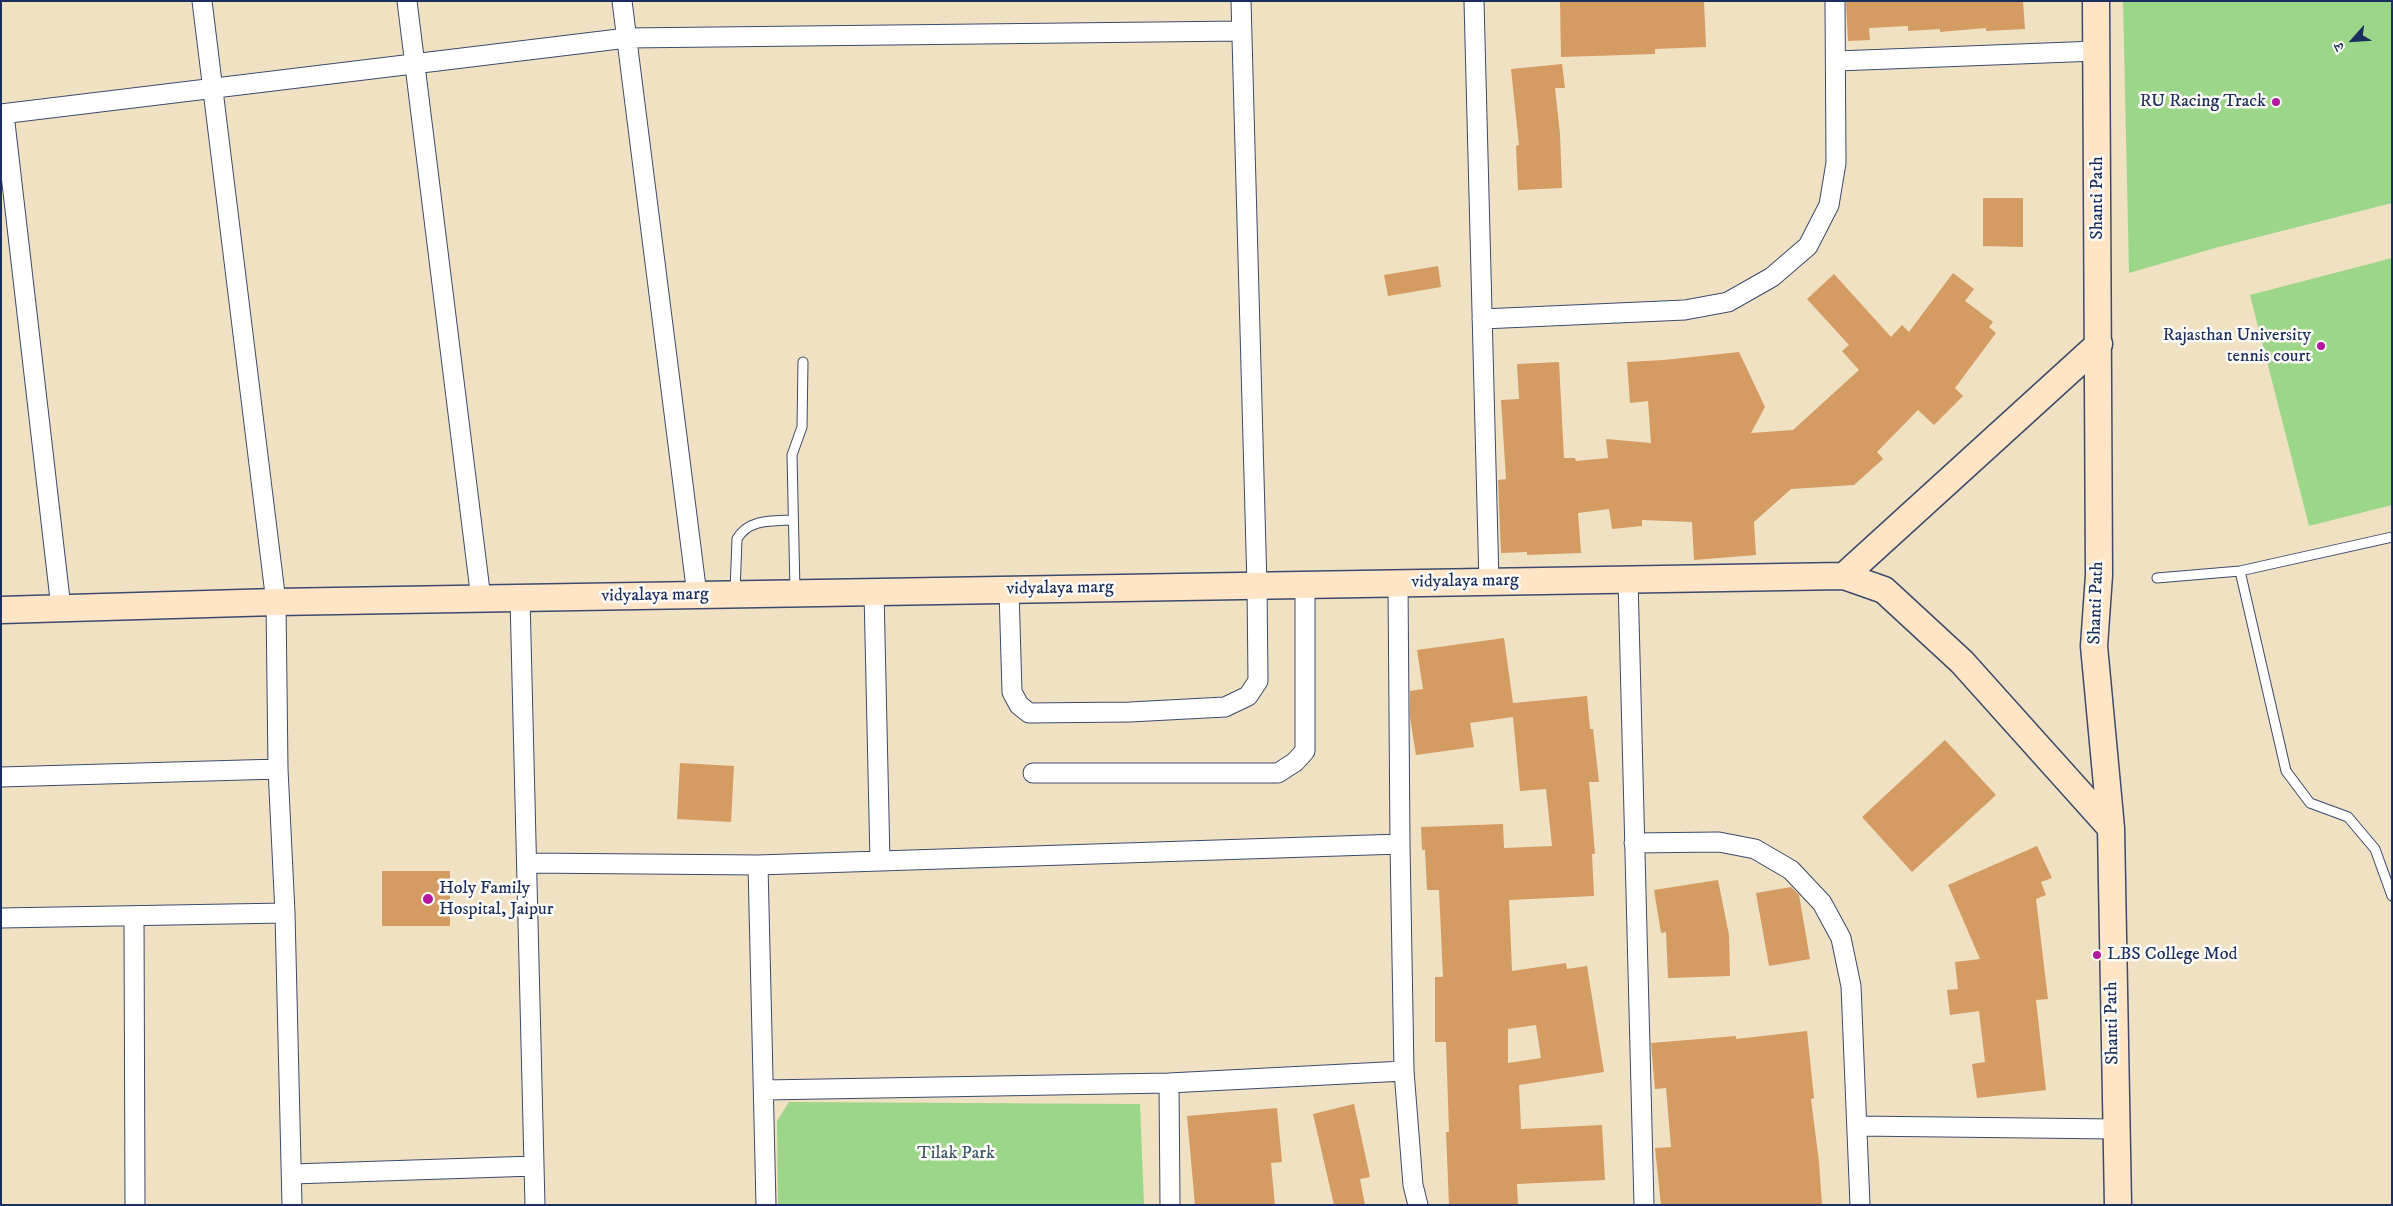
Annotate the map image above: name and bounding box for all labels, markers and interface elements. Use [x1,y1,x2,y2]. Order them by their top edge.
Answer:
north arrow [2328,15,2378,65]
text: उ [2330,39,2349,54]
place label: RU Racing Track [2140,91,2266,113]
marker: RU Racing Track [2270,96,2282,108]
street label: Shanti Path [2087,156,2109,240]
place label: Rajasthan University tennis court [2163,325,2311,368]
marker: Rajasthan University tennis court [2315,340,2327,352]
street label: Shanti Path [2085,561,2109,645]
street label: vidyalaya marg [1411,570,1519,594]
street label: vidyalaya marg [1006,577,1114,601]
street label: vidyalaya marg [601,584,709,608]
place label: Holy Family Hospital, Jaipur [439,878,553,921]
marker: Holy Family Hospital, Jaipur [421,892,435,906]
place label: LBS College Mod [2107,944,2238,966]
marker: LBS College Mod [2091,949,2103,961]
street label: Shanti Path [2101,981,2125,1065]
park label: Tilak Park [917,1143,995,1165]

